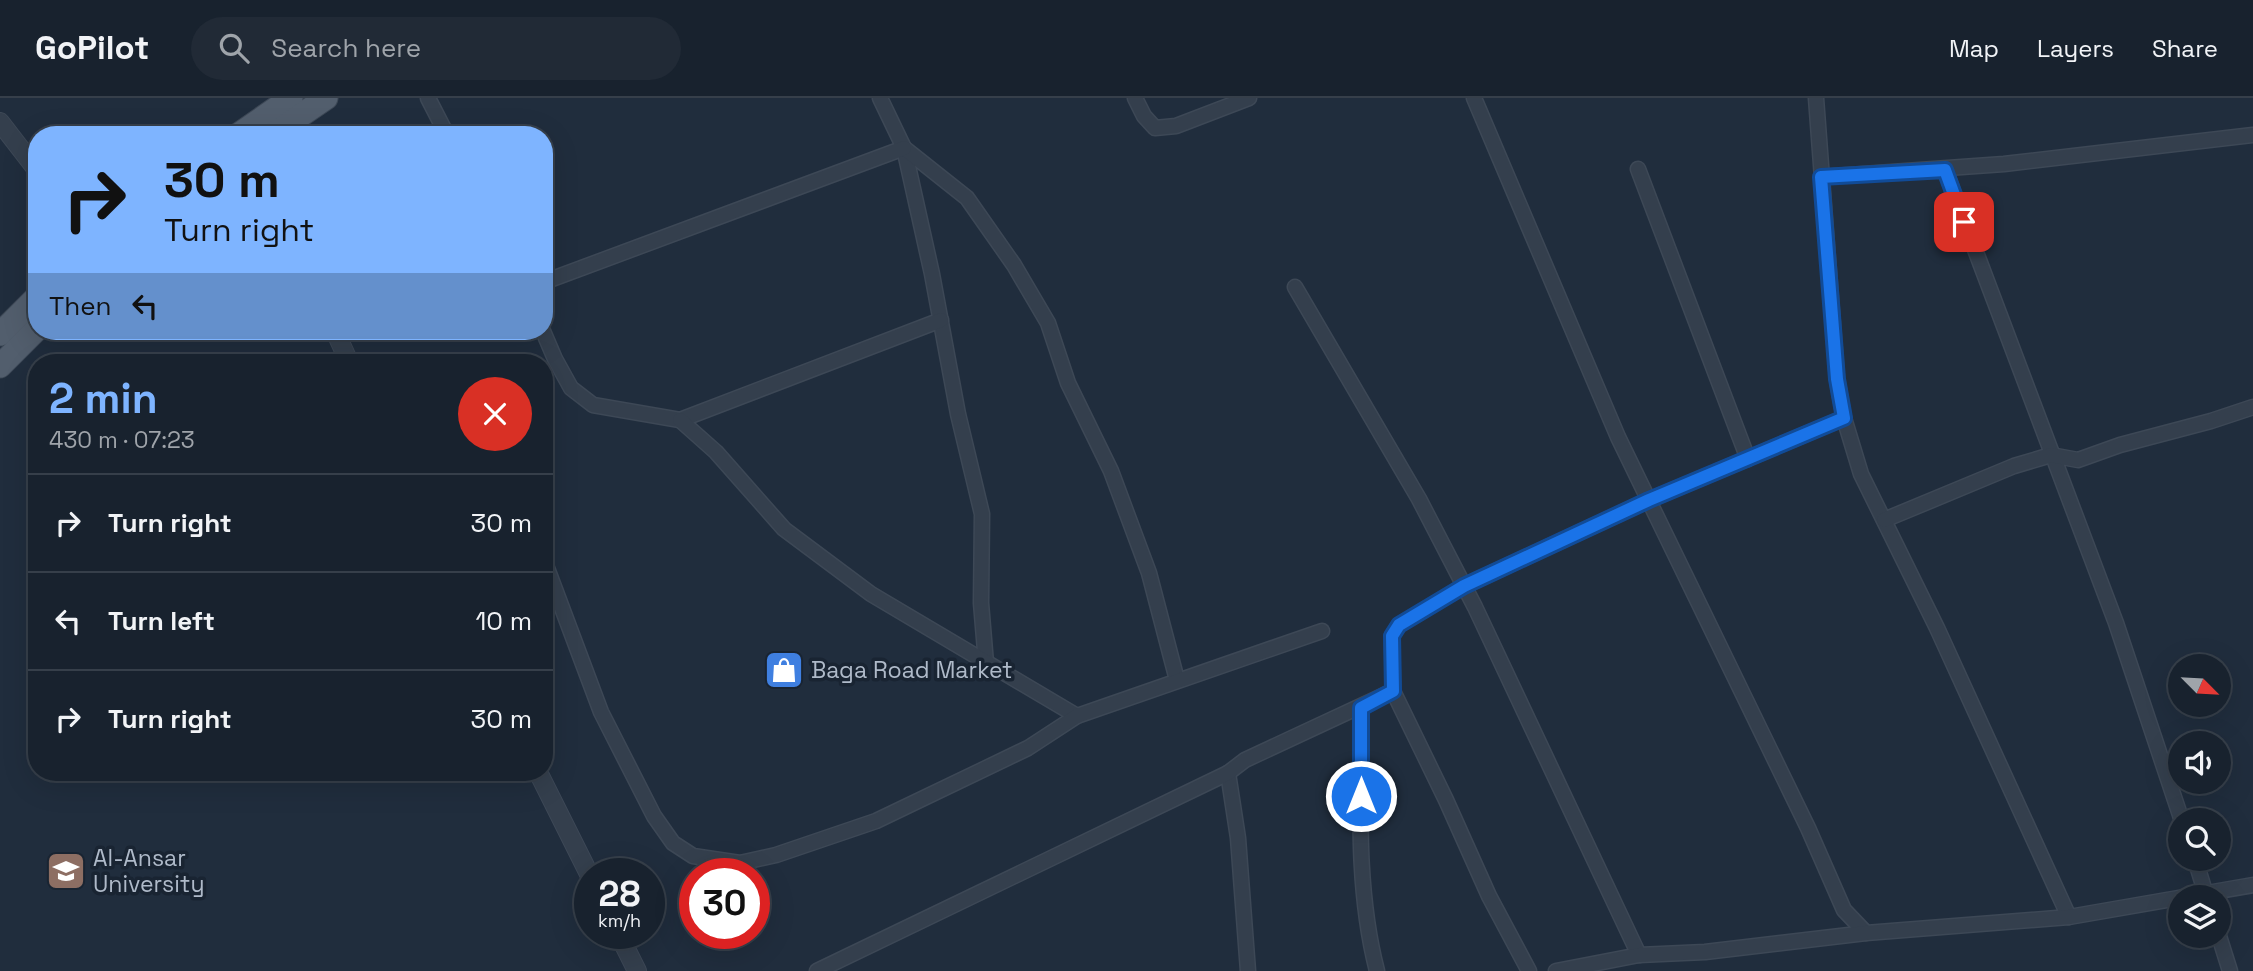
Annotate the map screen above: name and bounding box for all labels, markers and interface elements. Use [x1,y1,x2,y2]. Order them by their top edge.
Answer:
search box [191,17,681,80]
text: GoPilot [35,27,149,69]
icon: search [215,29,253,67]
text: Search here [271,31,421,65]
text: Map [1949,33,1999,64]
text: Layers [2037,33,2114,64]
text: Share [2152,33,2218,64]
text: 30 m [164,149,280,211]
icon: right [49,154,140,245]
pin [1934,192,1994,252]
icon: arrive [1945,203,1983,241]
text: Turn right [164,210,314,250]
icon: left [126,287,164,325]
text: Then [49,289,112,323]
text: 2 min [49,372,158,425]
button: close [458,377,532,451]
text: 430 m · 07:23 [49,425,195,455]
icon: right [49,504,87,542]
text: Turn right [108,506,232,540]
text: 30 m [471,506,532,540]
icon: left [49,602,87,640]
text: Turn left [108,604,215,638]
text: 10 m [475,604,532,638]
shop icon: Baga Road Market [763,649,805,691]
north arrow [2168,654,2231,718]
map controls [2168,654,2231,948]
place label: Baga Road Market [811,655,1013,685]
icon: right [49,700,87,738]
text: Turn right [108,702,232,736]
text: 30 m [471,702,532,736]
button: sound [2168,731,2231,794]
position arrow [1324,759,1398,833]
button: search [2168,808,2231,871]
place label: Al-Ansar University [93,843,204,899]
school or university icon: Al-Ansar University [45,850,87,892]
speed limit sign: 30 [679,858,770,949]
text: 28 [599,872,640,916]
button: layers [2168,885,2231,948]
text: km/h [598,909,641,932]

